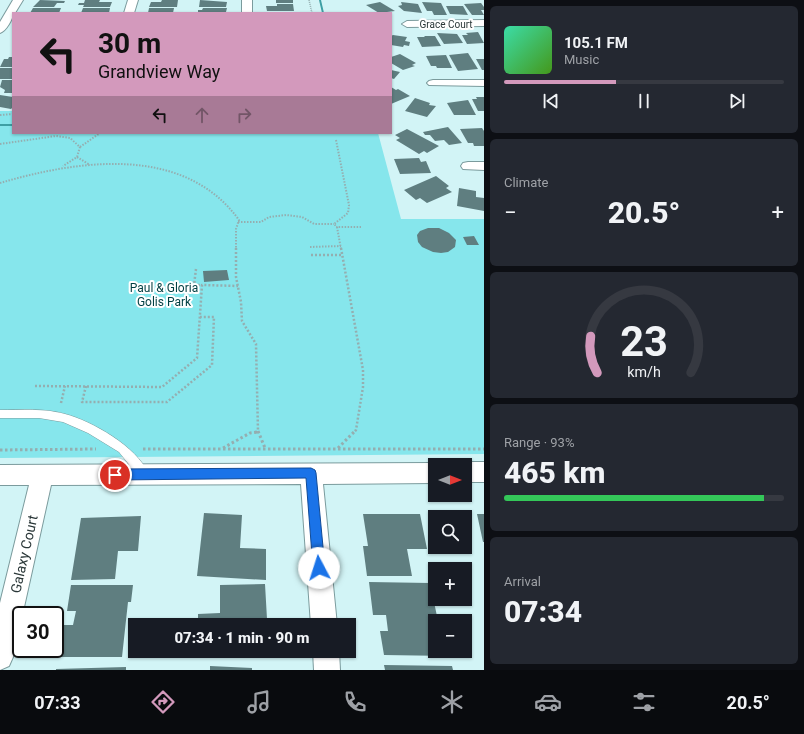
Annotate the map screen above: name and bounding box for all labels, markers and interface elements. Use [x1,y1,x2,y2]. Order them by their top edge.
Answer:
street label: Grace Court [419,19,473,30]
text: 30 m [98,27,161,60]
icon: left [32,28,84,80]
text: 105.1 FM [564,34,628,52]
text: Music [564,52,599,67]
text: Grandview Way [98,61,220,82]
icon: previous [540,90,562,112]
icon: pause [633,90,655,112]
icon: next [726,90,748,112]
icon: left [149,104,171,126]
icon: ahead [191,104,213,126]
icon: right [233,104,255,126]
text: Climate [504,175,548,190]
text: 20.5° [608,195,680,230]
text: − [504,200,517,225]
text: + [772,200,784,225]
park label: Paul & Gloria Golis Park [130,281,198,309]
text: 23 [620,317,668,366]
text: km/h [627,364,661,380]
text: Range · 93% [504,435,574,450]
text: 465 km [504,455,606,490]
pin [98,458,132,492]
north arrow [428,458,472,502]
map controls [428,458,472,658]
icon: arrive [104,464,126,486]
button: search [428,510,472,554]
street label: Galaxy Court [7,513,41,595]
position arrow [298,547,340,589]
button: + [428,562,472,606]
text: Arrival [504,574,541,589]
text: 07:34 [504,594,582,629]
speed limit sign: 30 [12,606,64,658]
button: − [428,614,472,658]
text: 07:34 · 1 min · 90 m [174,629,310,647]
icon: directions [149,688,177,716]
icon: music [245,688,273,716]
icon: phone [341,688,369,716]
icon: climate [438,688,466,716]
icon: car [534,688,562,716]
icon: filters [630,688,658,716]
text: 07:33 [34,692,81,713]
text: 20.5° [727,692,770,713]

